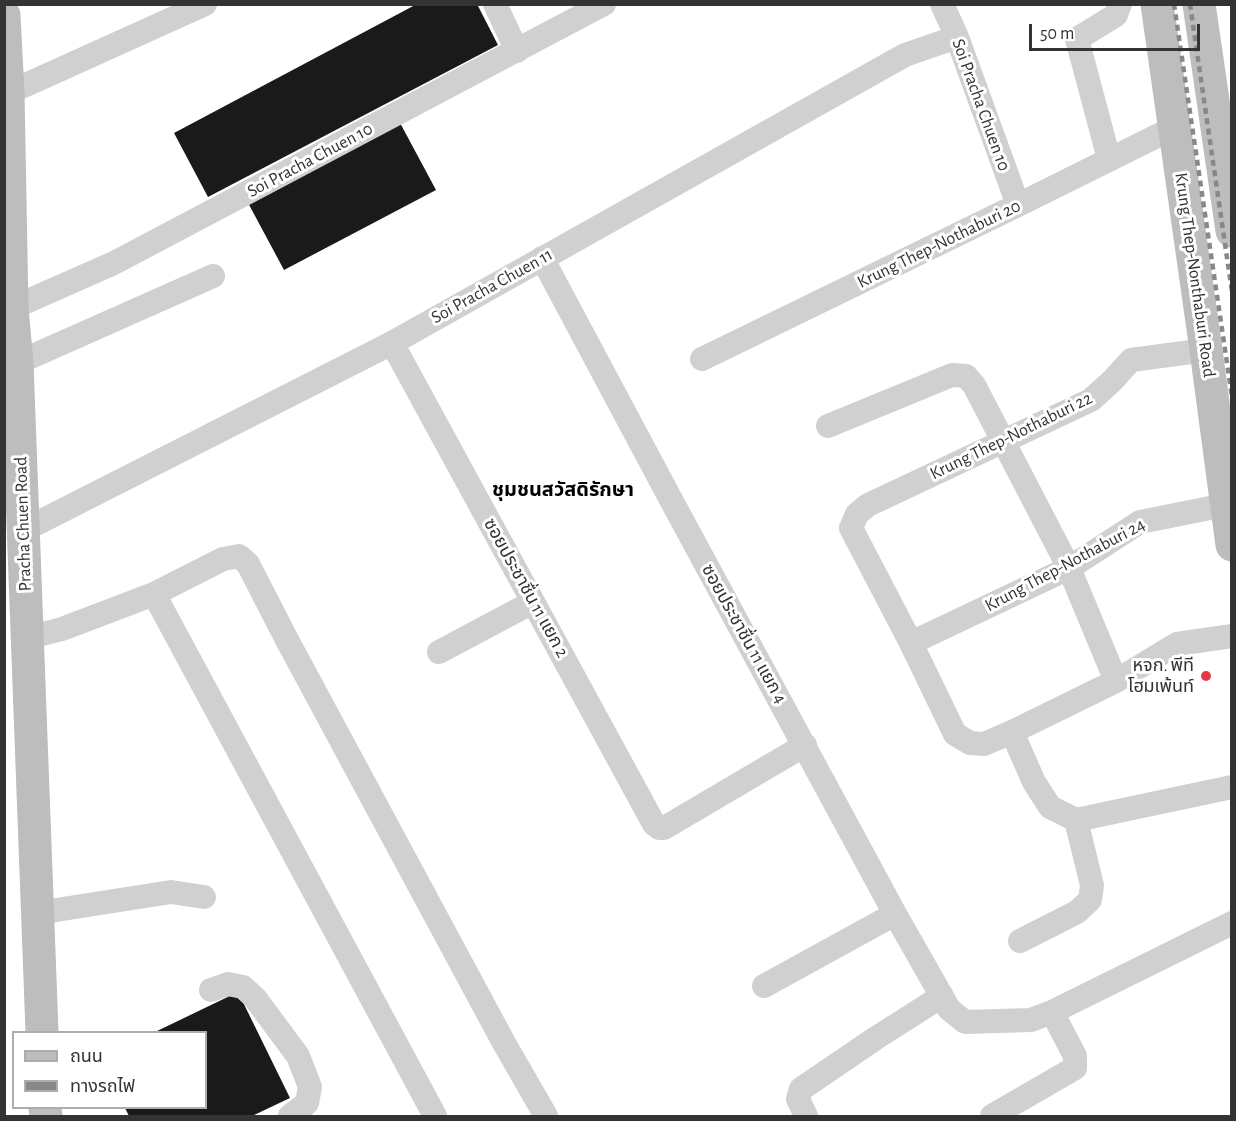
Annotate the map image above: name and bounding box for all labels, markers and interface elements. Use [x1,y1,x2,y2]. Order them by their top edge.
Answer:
scale bar [1032,12,1203,50]
text: 50 m [1040,25,1074,43]
street label: Soi Pracha Chuen 10 [947,36,1015,174]
street label: Soi Pracha Chuen 10 [244,118,376,202]
street label: Krung Thep-Nonthaburi Road [1170,171,1220,379]
street label: Krung Thep-Nothaburi 20 [854,195,1024,293]
street label: Soi Pracha Chuen 11 [427,244,557,328]
street label: Krung Thep-Nothaburi 22 [926,387,1096,485]
street label: Pracha Chuen Road [10,456,36,592]
district label: ชุมชนสวัสดิรักษา [492,478,634,502]
street label: Krung Thep-Nothaburi 24 [981,514,1149,616]
street label: ซอยประชาชื่น 11 แยก 2 [479,515,573,661]
street label: ซอยประชาชื่น 11 แยก 4 [697,561,791,707]
place label: หจก. พีที โฮมเพ้นท์ [1128,655,1194,698]
marker: หจก. พีที โฮมเพ้นท์ [1199,669,1213,683]
legend [12,1031,207,1109]
text: ถนน [70,1048,103,1066]
text: ทางรถไฟ [70,1078,135,1096]

